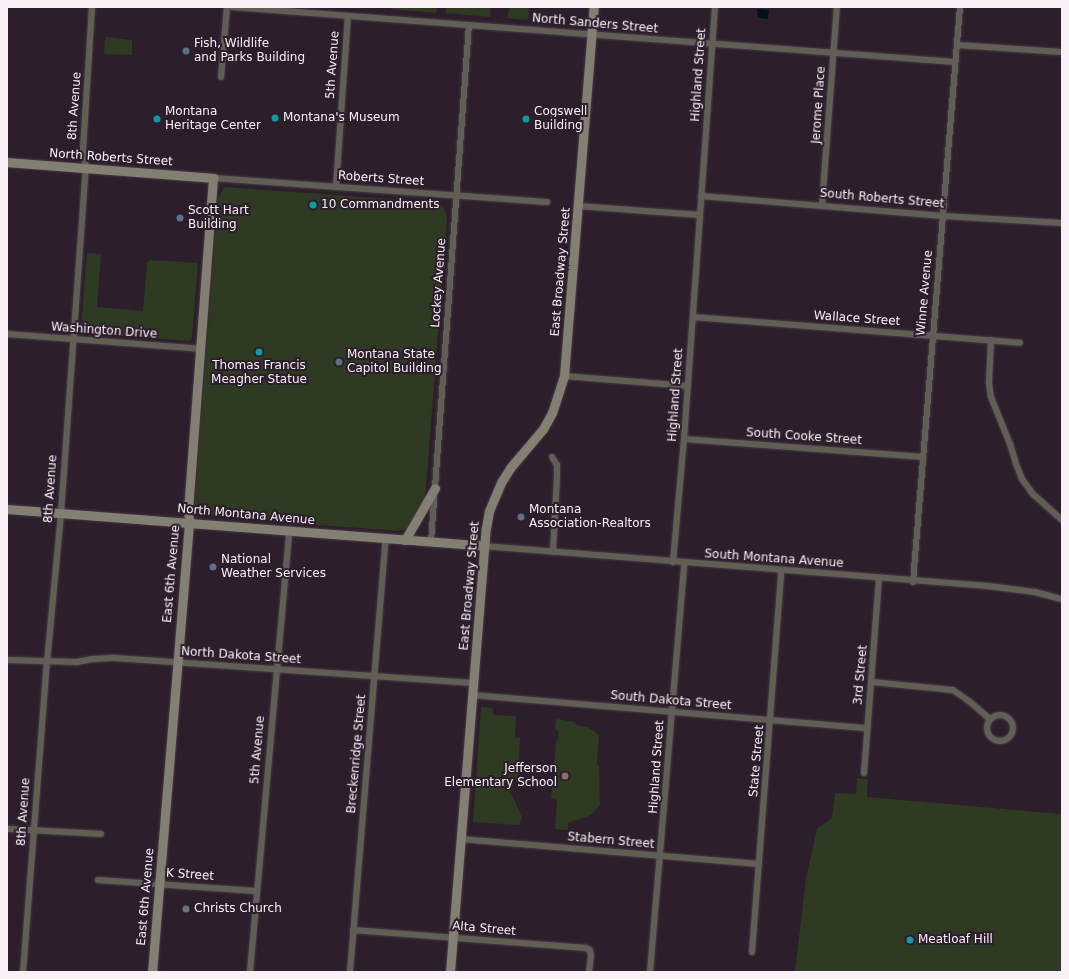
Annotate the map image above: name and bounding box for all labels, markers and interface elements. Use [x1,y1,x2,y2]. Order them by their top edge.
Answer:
street label: North Sanders Street [531,11,659,37]
street label: Highland Street [689,28,709,122]
street label: 5th Avenue [323,30,343,100]
place label: Fish, Wildlife and Parks Building [194,37,305,65]
marker: Fish, Wildlife and Parks Building [181,46,191,56]
street label: Jerome Place [809,66,829,144]
street label: 8th Avenue [65,71,85,141]
place label: Montana Heritage Center [165,105,261,133]
place label: Cogswell Building [534,105,587,133]
place label: Montana's Museum [283,111,400,125]
marker: Montana's Museum [270,113,280,123]
marker: Montana Heritage Center [152,114,162,124]
marker: Cogswell Building [521,114,531,124]
street label: North Roberts Street [49,147,173,169]
street label: Roberts Street [337,169,425,189]
street label: South Roberts Street [819,186,945,212]
place label: 10 Commandments [321,198,439,212]
marker: 10 Commandments [308,200,318,210]
place label: Scott Hart Building [188,204,249,232]
street label: East Broadway Street [548,207,574,337]
marker: Scott Hart Building [175,213,185,223]
street label: Lockey Avenue [429,238,449,328]
street label: Winne Avenue [914,250,936,336]
street label: Wallace Street [813,309,901,329]
street label: Washington Drive [50,320,158,342]
marker: Thomas Francis Meagher Statue [254,347,264,357]
place label: Montana State Capitol Building [347,348,442,376]
street label: Highland Street [666,348,686,442]
marker: Montana State Capitol Building [334,357,344,367]
place label: Thomas Francis Meagher Statue [211,359,307,387]
street label: South Cooke Street [746,426,862,448]
street label: 8th Avenue [41,454,61,524]
street label: North Montana Avenue [177,502,315,528]
place label: Montana Association-Realtors [529,503,651,531]
marker: Montana Association-Realtors [516,512,526,522]
street label: East Broadway Street [457,521,483,651]
street label: East 6th Avenue [161,525,183,623]
street label: South Montana Avenue [704,547,844,571]
place label: National Weather Services [221,553,326,581]
marker: National Weather Services [208,562,218,572]
street label: 3rd Street [851,644,871,706]
street label: North Dakota Street [181,645,301,667]
street label: South Dakota Street [610,689,732,713]
street label: Breckenridge Street [345,694,369,814]
street label: 5th Avenue [248,715,268,785]
street label: Highland Street [647,720,667,814]
street label: State Street [747,724,767,798]
place label: Jefferson Elementary School [444,762,557,790]
marker: Jefferson Elementary School [560,771,570,781]
street label: 8th Avenue [14,777,34,847]
street label: Stabern Street [567,830,655,852]
street label: East 6th Avenue [135,848,157,946]
street label: K Street [165,866,215,884]
place label: Christs Church [194,902,282,916]
marker: Christs Church [181,904,191,914]
street label: Alta Street [452,919,516,939]
place label: Meatloaf Hill [918,933,993,947]
marker: Meatloaf Hill [905,935,915,945]

